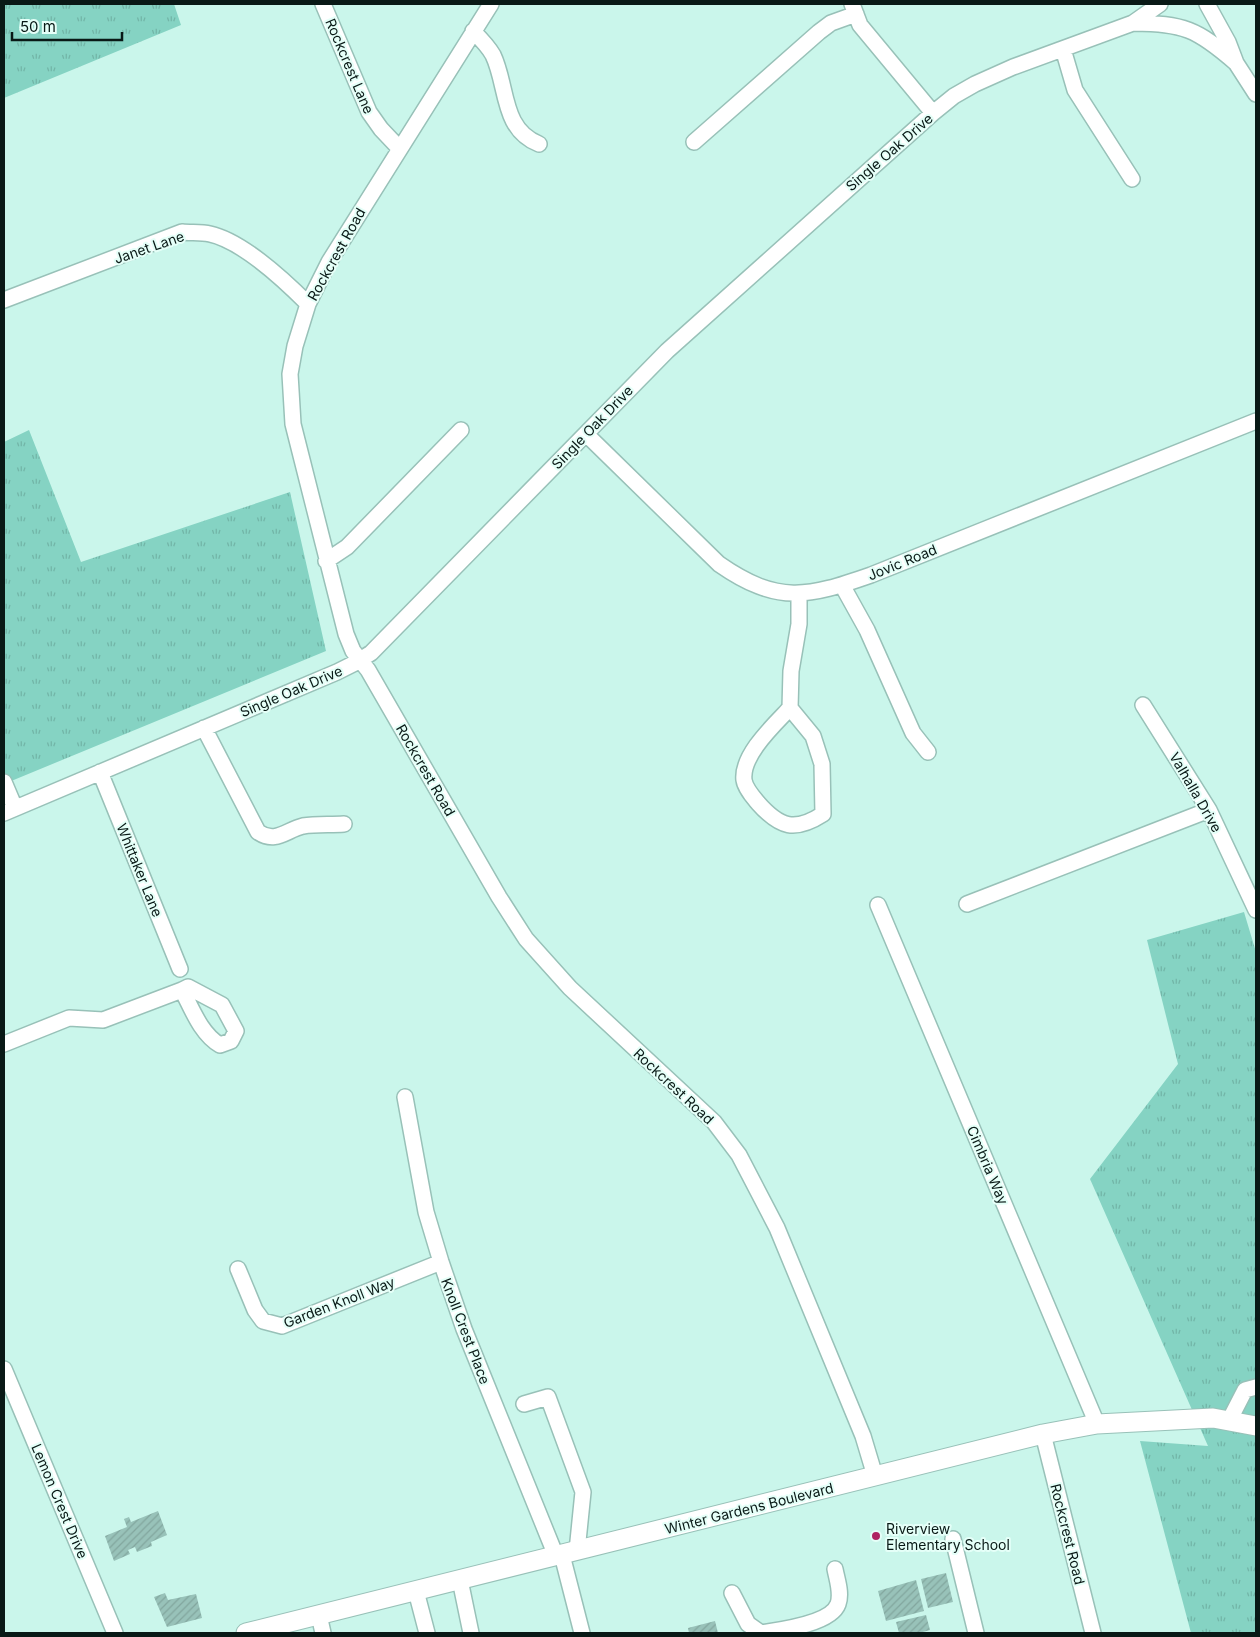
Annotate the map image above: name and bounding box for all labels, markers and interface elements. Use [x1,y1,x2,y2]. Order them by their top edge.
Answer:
scale bar [12,10,122,42]
street label: Rockcrest Lane [322,16,378,116]
text: 50 m [20,17,56,36]
street label: Single Oak Drive [842,110,936,194]
street label: Rockcrest Road [303,205,369,303]
street label: Janet Lane [112,227,186,267]
street label: Single Oak Drive [548,382,636,472]
street label: Jovic Road [865,540,939,584]
street label: Single Oak Drive [237,662,345,720]
street label: Rockcrest Road [393,721,459,819]
street label: Valhalla Drive [1166,749,1226,835]
street label: Whittaker Lane [114,821,166,919]
street label: Rockcrest Road [630,1045,718,1127]
street label: Cimbria Way [964,1123,1012,1207]
street label: Garden Knoll Way [281,1273,397,1331]
street label: Knoll Crest Place [438,1275,494,1387]
street label: Lemon Crest Drive [28,1441,92,1561]
street label: Winter Gardens Boulevard [663,1479,835,1537]
street label: Rockcrest Road [1047,1482,1089,1586]
place label: Riverview Elementary School [886,1520,1010,1553]
marker: Riverview Elementary School [870,1530,882,1542]

